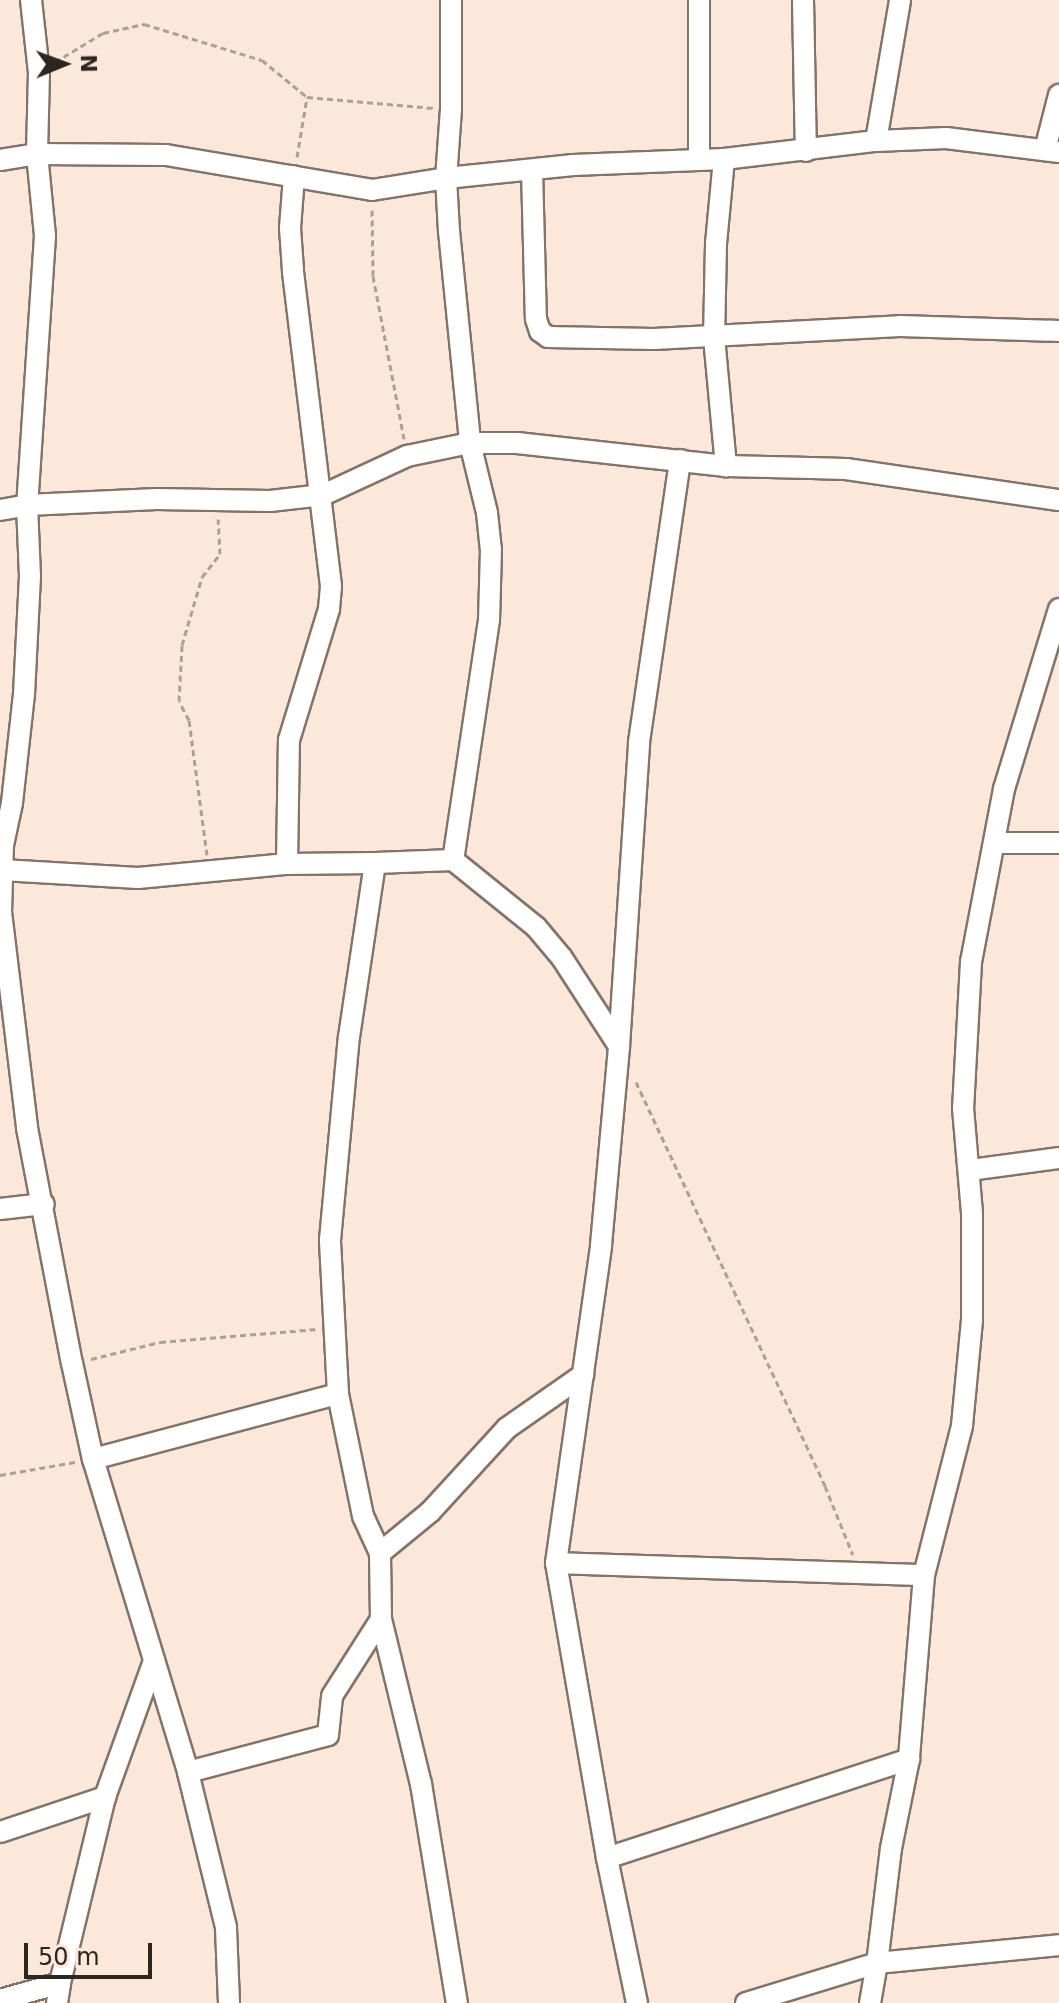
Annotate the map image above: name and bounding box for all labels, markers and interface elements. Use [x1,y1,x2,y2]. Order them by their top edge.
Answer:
north arrow [24,24,104,104]
text: N [76,54,101,73]
scale bar [28,1927,156,1977]
text: 50 m [38,1943,100,1971]

